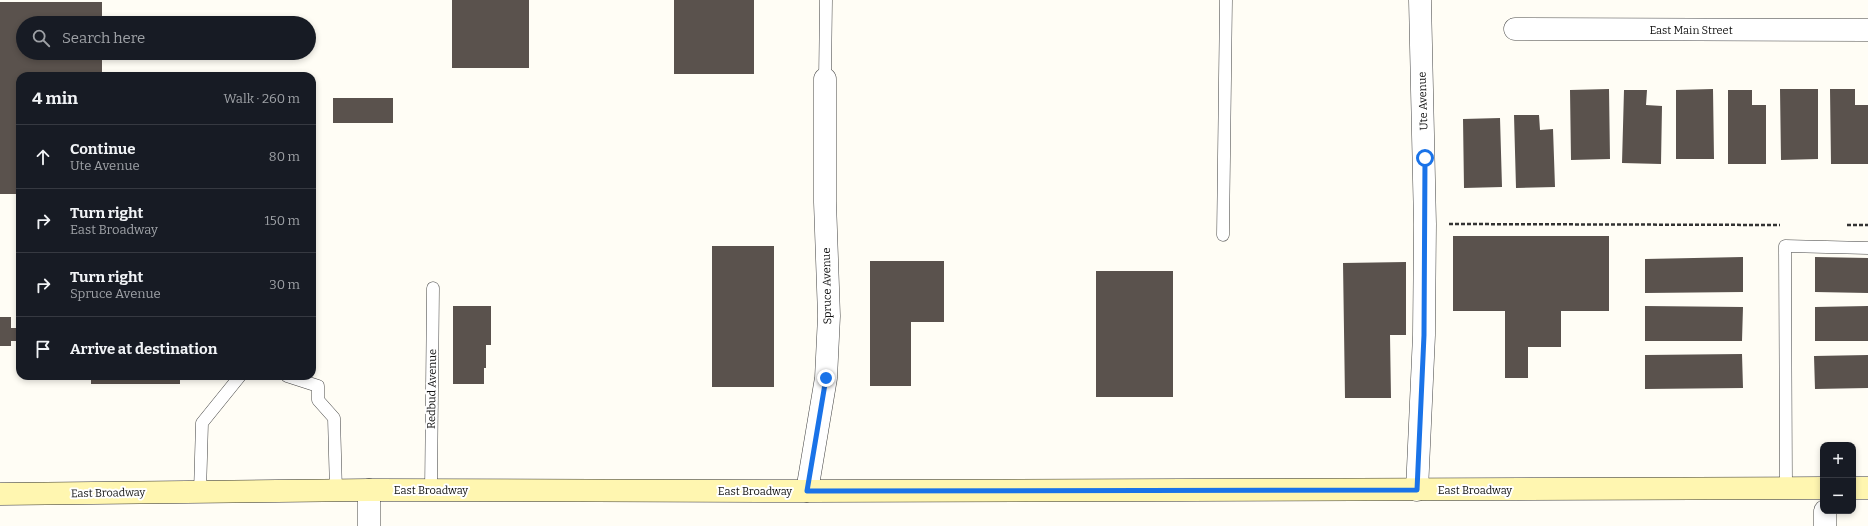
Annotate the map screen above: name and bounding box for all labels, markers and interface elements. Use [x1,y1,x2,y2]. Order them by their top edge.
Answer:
search box [16,16,316,60]
street label: East Main Street [1649,24,1733,37]
icon: search [30,27,52,49]
text: Search here [62,29,145,47]
street label: Ute Avenue [1415,71,1431,131]
text: 4 min [32,88,78,109]
text: Walk · 260 m [224,91,300,106]
text: Continue [70,140,136,158]
icon: ahead [32,146,54,168]
text: 80 m [269,149,300,164]
route start [1416,149,1434,167]
text: Ute Avenue [70,158,140,173]
text: Turn right [70,204,143,222]
icon: right [32,210,54,232]
text: 150 m [264,213,300,228]
text: East Broadway [70,222,158,237]
street label: Spruce Avenue [820,248,834,324]
text: Turn right [70,268,143,286]
icon: right [32,274,54,296]
text: 30 m [269,277,300,292]
text: Spruce Avenue [70,286,161,301]
icon: arrive [32,338,54,360]
text: Arrive at destination [70,340,217,358]
street label: Redbud Avenue [425,349,439,429]
route end [817,369,835,387]
map controls [1820,442,1856,514]
button: + [1820,442,1856,478]
button: − [1820,478,1856,514]
street label: East Broadway [394,484,468,497]
street label: East Broadway [1438,484,1512,497]
street label: East Broadway [718,485,792,498]
street label: East Broadway [71,486,145,500]

